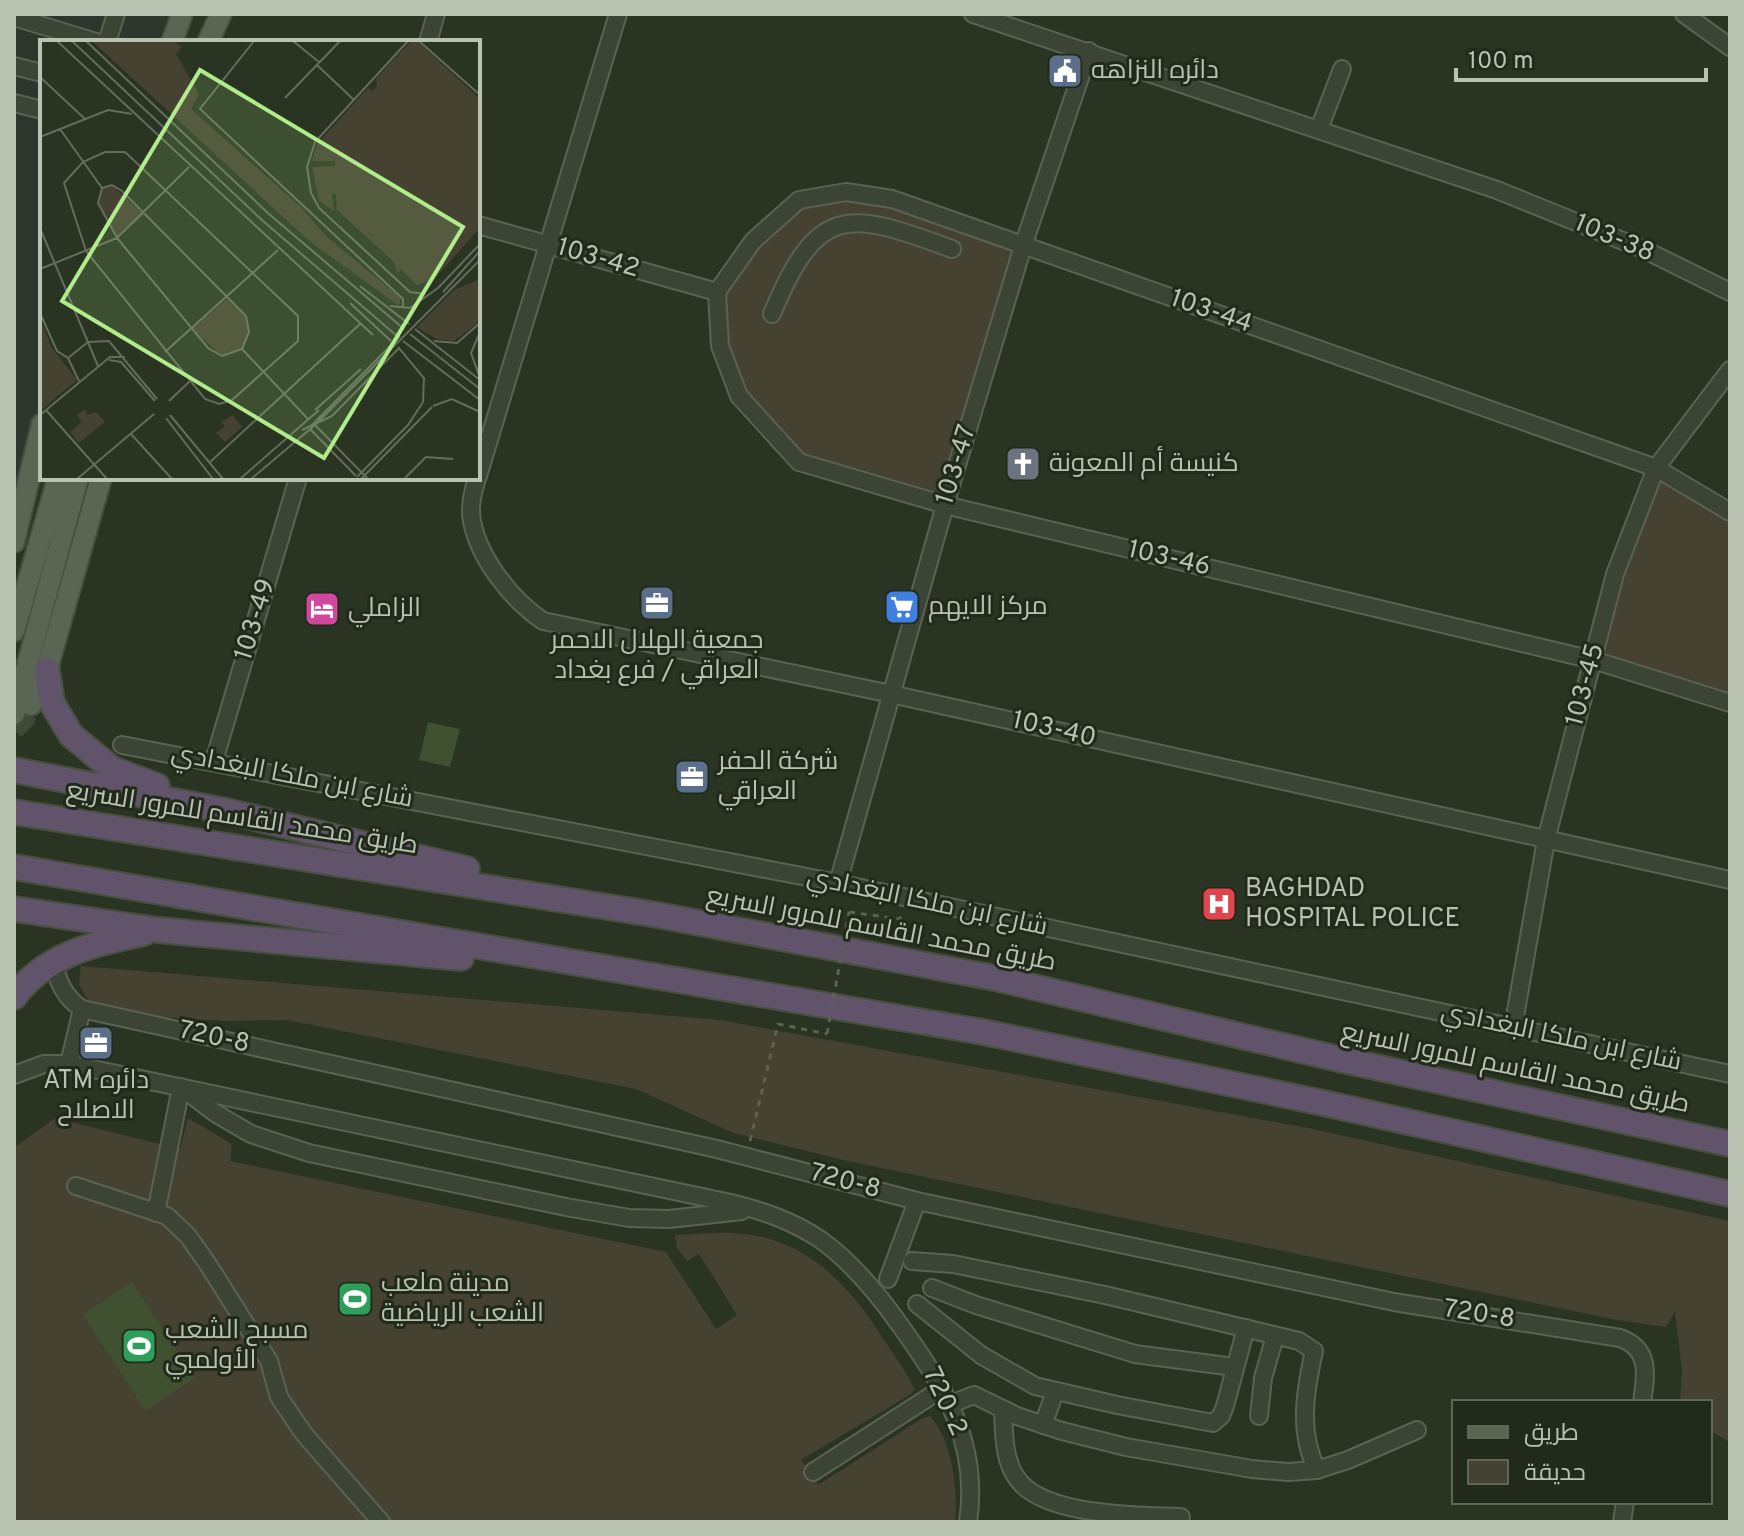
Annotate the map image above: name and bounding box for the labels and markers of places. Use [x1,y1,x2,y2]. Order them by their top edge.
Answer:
public building icon: دائره النزاهه [1046,52,1084,90]
place label: دائره النزاهه [1091,55,1219,88]
church icon: كنيسة أم المعونة [1004,445,1042,483]
place label: كنيسة أم المعونة [1049,445,1239,481]
office icon: جمعية الهلال الاحمر العراقي / فرع بغداد [638,584,676,622]
supermarket icon: مركز الايهم [883,588,921,626]
hotel icon: الزاملي [303,590,341,628]
place label: مركز الايهم [928,591,1048,624]
place label: الزاملي [348,593,421,628]
place label: جمعية الهلال الاحمر العراقي / فرع بغداد [549,625,764,690]
place label: شركة الحفر العراقي [716,746,838,811]
office icon: شركة الحفر العراقي [673,758,711,796]
place label: BAGHDAD HOSPITAL POLICE [1245,873,1460,936]
hospital icon: BAGHDAD HOSPITAL POLICE [1200,885,1238,923]
office icon: ATM دائره الاصلاح [77,1024,115,1062]
place label: ATM دائره الاصلاح [43,1065,149,1128]
place label: مدينة ملعب الشعب الرياضية [381,1268,544,1331]
sports icon: مدينة ملعب الشعب الرياضية [336,1280,374,1318]
place label: مسبح الشعب الأولمبي [165,1315,308,1380]
sports icon: مسبح الشعب الأولمبي [120,1327,158,1365]

